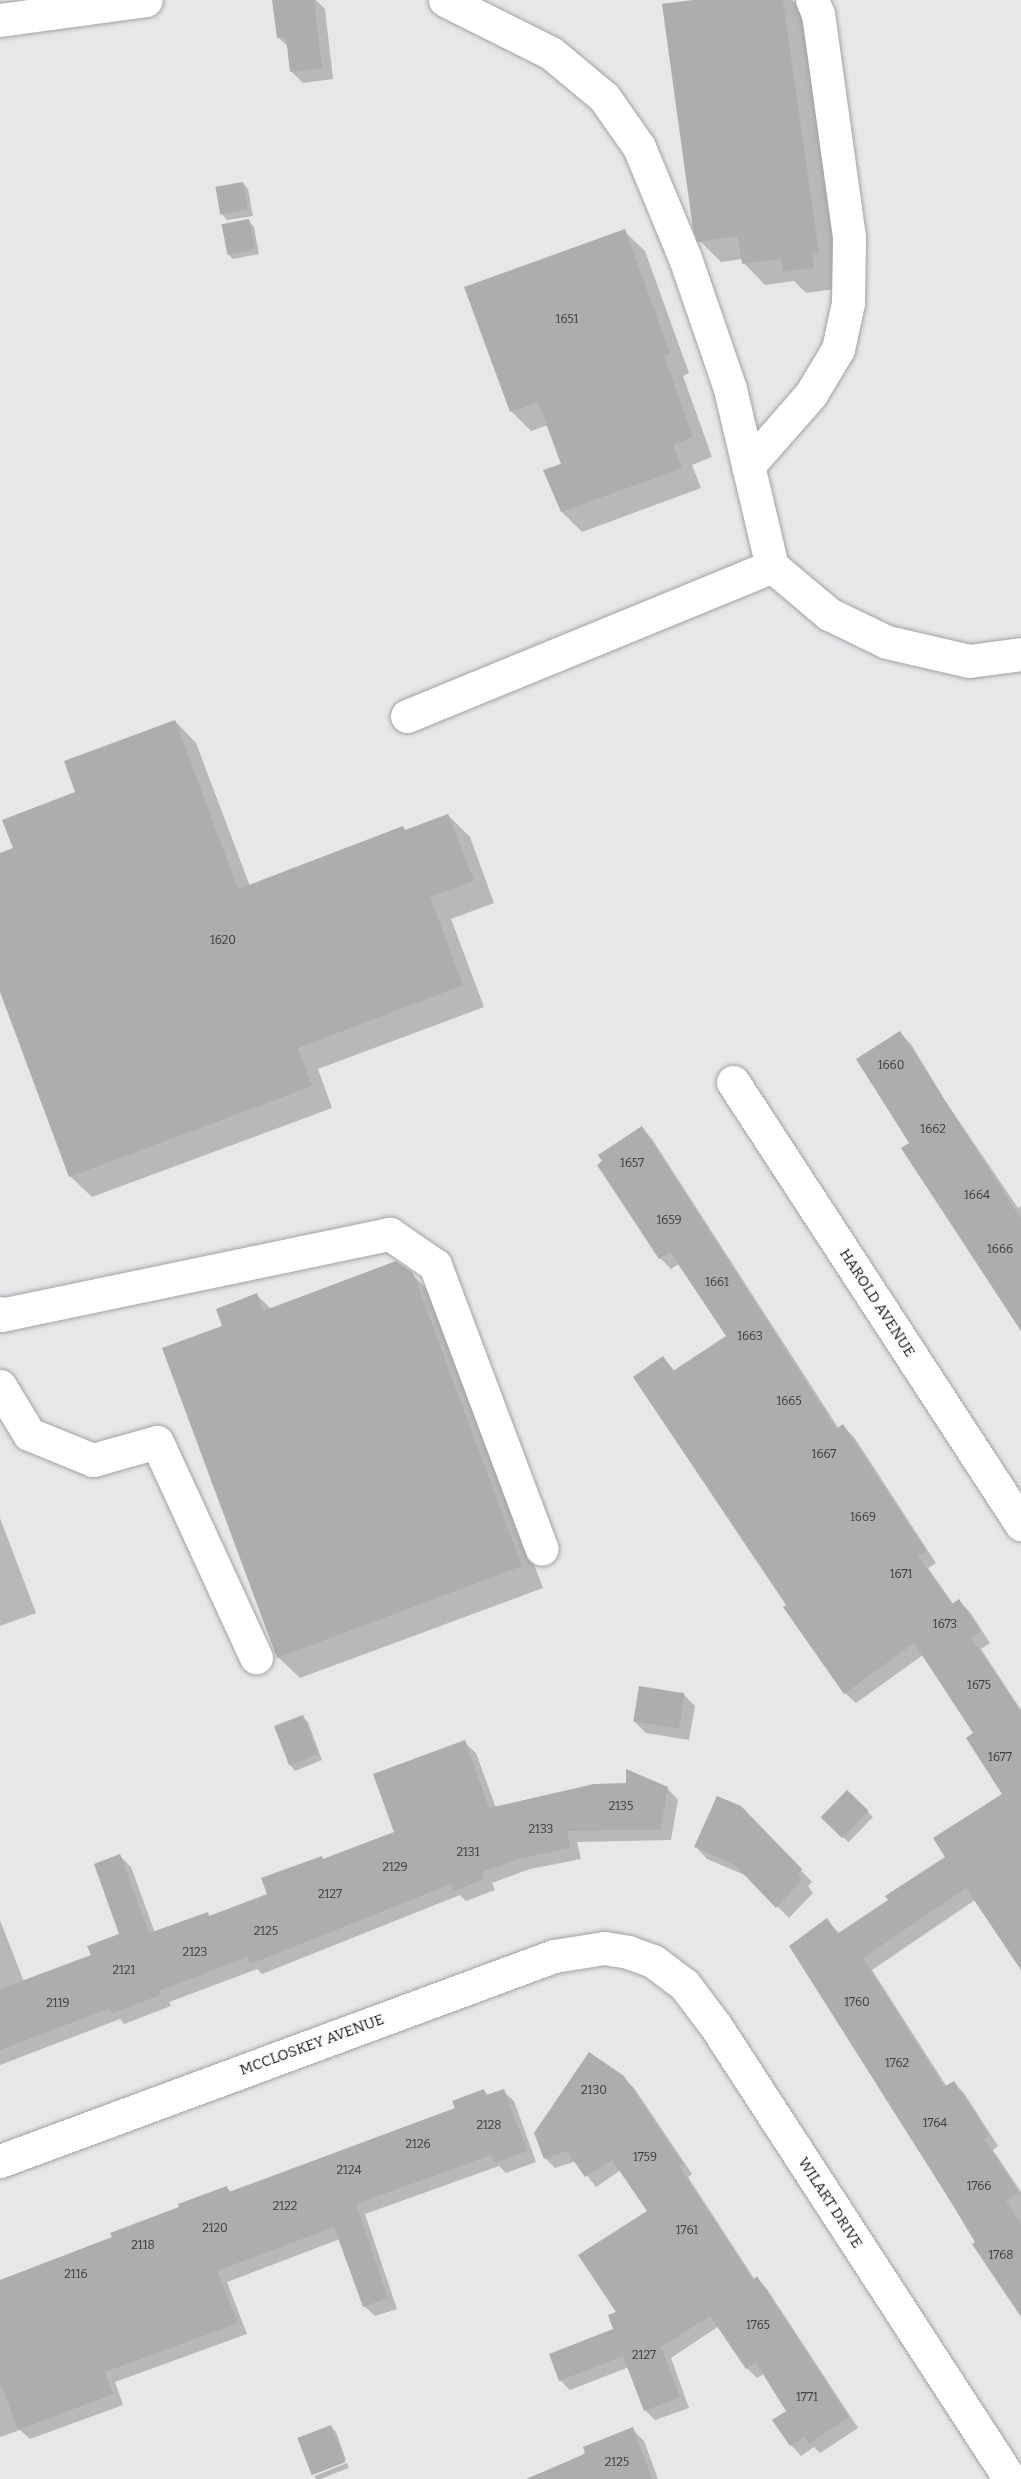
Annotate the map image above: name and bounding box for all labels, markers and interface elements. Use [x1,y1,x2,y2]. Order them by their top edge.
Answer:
house number: 1651 [556,313,578,327]
house number: 1620 [210,934,236,948]
house number: 1660 [878,1059,904,1073]
house number: 1662 [920,1123,946,1137]
house number: 1657 [620,1157,644,1171]
house number: 1664 [964,1189,990,1203]
house number: 1659 [656,1214,682,1228]
house number: 1666 [987,1243,1013,1257]
street label: HAROLD AVENUE [835,1246,919,1360]
house number: 1661 [705,1276,729,1290]
house number: 1663 [737,1330,763,1344]
house number: 1665 [776,1395,802,1409]
house number: 1667 [812,1448,836,1462]
house number: 1669 [850,1511,876,1525]
house number: 1671 [890,1568,912,1582]
house number: 1673 [933,1618,957,1632]
house number: 1675 [967,1679,991,1693]
house number: 1677 [988,1751,1012,1765]
house number: 2135 [609,1800,633,1814]
house number: 2133 [529,1823,553,1837]
house number: 2131 [456,1846,480,1860]
house number: 2129 [383,1861,407,1875]
house number: 2127 [318,1888,342,1902]
house number: 2125 [254,1925,278,1939]
house number: 2123 [183,1946,207,1960]
house number: 2121 [113,1964,135,1978]
house number: 1760 [844,1996,870,2010]
house number: 2119 [46,1997,70,2011]
street label: MCCLOSKEY AVENUE [237,2010,387,2080]
house number: 1762 [885,2057,909,2071]
house number: 2130 [581,2084,607,2098]
house number: 1764 [923,2117,947,2131]
house number: 2128 [476,2119,502,2133]
house number: 2126 [406,2138,430,2152]
house number: 1759 [633,2151,657,2165]
street label: WILART DRIVE [794,2154,866,2252]
house number: 2124 [337,2164,361,2178]
house number: 1766 [967,2180,991,2194]
house number: 2122 [273,2200,297,2214]
house number: 2120 [202,2222,228,2236]
house number: 1761 [676,2224,698,2238]
house number: 2118 [131,2239,155,2253]
house number: 1768 [989,2249,1013,2263]
house number: 2116 [64,2268,88,2282]
house number: 1765 [746,2319,770,2333]
house number: 2127 [632,2349,656,2363]
house number: 1771 [796,2391,818,2405]
house number: 2125 [605,2456,629,2470]

